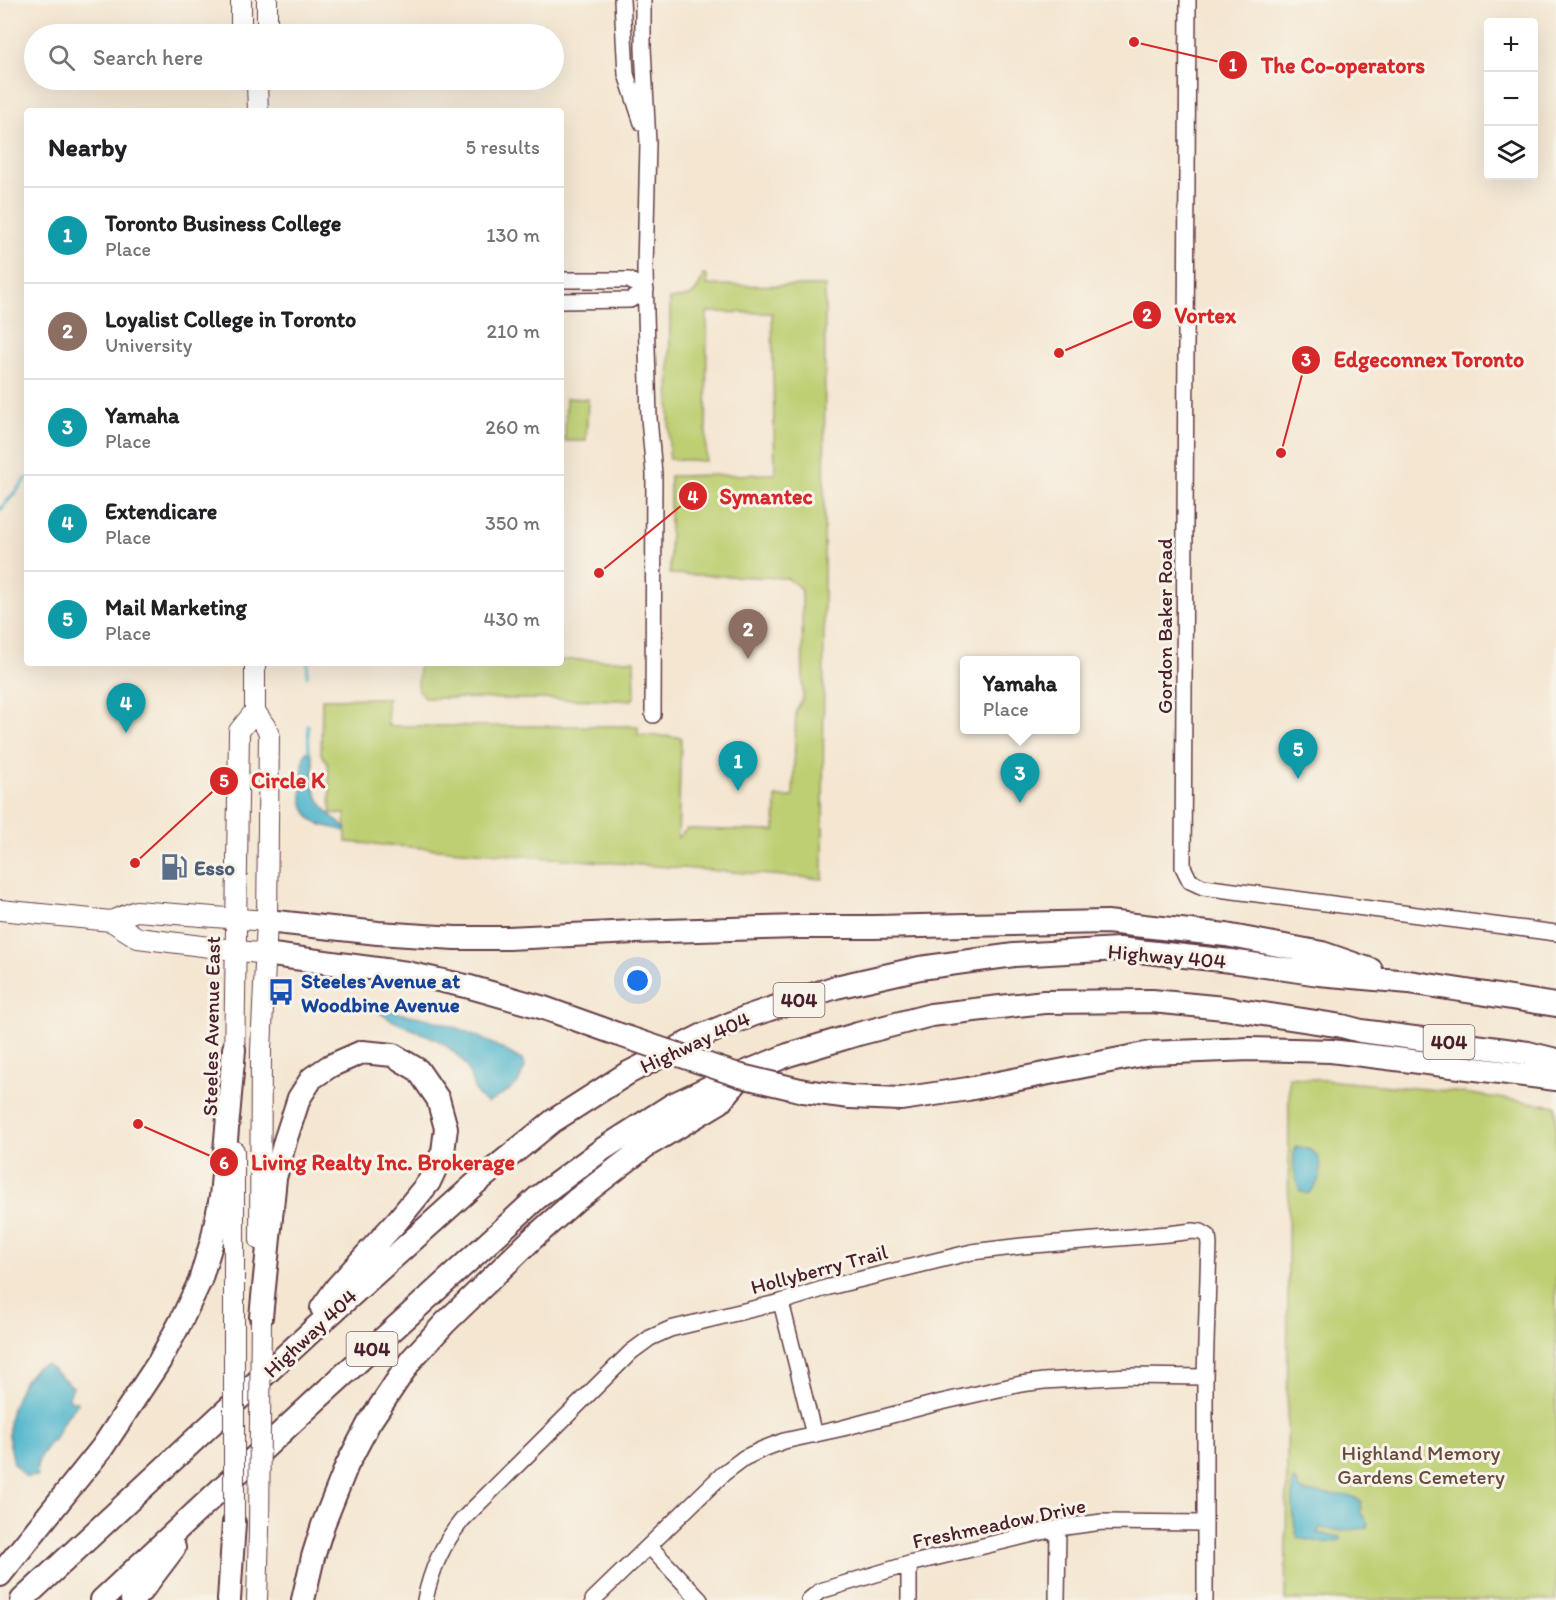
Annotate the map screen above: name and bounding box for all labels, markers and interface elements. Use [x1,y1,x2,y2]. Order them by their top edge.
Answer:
map controls [1484,18,1538,180]
button: + [1484,18,1538,72]
search box [24,24,564,90]
icon: search [45,41,78,74]
text: Search here [93,44,203,71]
callout: The Co-operators [1218,45,1437,85]
text: The Co-operators [1260,52,1425,79]
text: 1 [1229,54,1238,76]
button: − [1484,72,1538,126]
button: layers [1484,126,1538,180]
text: Nearby [48,131,127,163]
text: 5 results [466,135,540,159]
text: Toronto Business College [105,210,341,237]
text: 1 [63,223,72,247]
text: 130 m [486,223,540,247]
text: Place [105,237,151,261]
callout: Vortex [1132,295,1248,335]
text: Vortex [1174,302,1237,329]
text: 2 [1142,304,1152,326]
text: Loyalist College in Toronto [105,306,356,333]
text: 2 [62,319,73,343]
text: 210 m [487,319,540,343]
text: University [105,333,192,357]
callout: Edgeconnex Toronto [1291,340,1536,380]
text: Edgeconnex Toronto [1334,346,1524,373]
text: 3 [1301,349,1311,371]
text: Yamaha [105,402,179,429]
text: 3 [62,415,73,439]
text: 260 m [485,415,540,439]
text: Place [105,429,151,453]
callout: Symantec [678,476,825,516]
text: Symantec [720,483,812,510]
text: 4 [688,486,699,508]
text: Extendicare [105,498,217,525]
text: 4 [61,511,74,535]
text: 350 m [485,511,540,535]
text: Place [105,525,151,549]
street label: Gordon Baker Road [1152,537,1177,714]
text: Mail Marketing [105,594,247,621]
text: 5 [62,607,73,631]
text: 430 m [483,607,540,631]
pin: 2 [728,610,768,659]
text: Place [105,621,151,645]
popup [960,656,1080,734]
text: Yamaha [983,670,1057,697]
pin: 4 [106,684,146,733]
text: Place [983,697,1029,721]
pin: 5 [1278,730,1318,779]
pin: 1 [718,742,758,791]
pin: 3 [1000,754,1040,803]
callout: Circle K [209,761,338,801]
text: Circle K [251,767,326,794]
text: 5 [219,770,229,792]
fuel station icon: Esso [159,852,189,882]
place label: Esso [194,855,235,880]
street label: Steeles Avenue East [197,936,225,1116]
street label: Highway 404 [1107,938,1228,974]
your location [623,966,652,995]
place label: Steeles Avenue at Woodbine Avenue [301,968,460,1017]
bus stop icon: Steeles Avenue at Woodbine Avenue [266,977,296,1007]
road number: 404 [774,983,824,1017]
street label: Highway 404 [636,1005,754,1078]
road number: 404 [1424,1025,1474,1059]
callout: Living Realty Inc. Brokerage [209,1142,527,1182]
text: Living Realty Inc. Brokerage [251,1149,515,1176]
text: 6 [219,1152,229,1174]
street label: Hollyberry Trail [748,1239,890,1299]
street label: Highway 404 [258,1283,362,1383]
road number: 404 [346,1332,398,1366]
park label: Highland Memory Gardens Cemetery [1337,1440,1505,1489]
street label: Freshmeadow Drive [910,1492,1088,1554]

